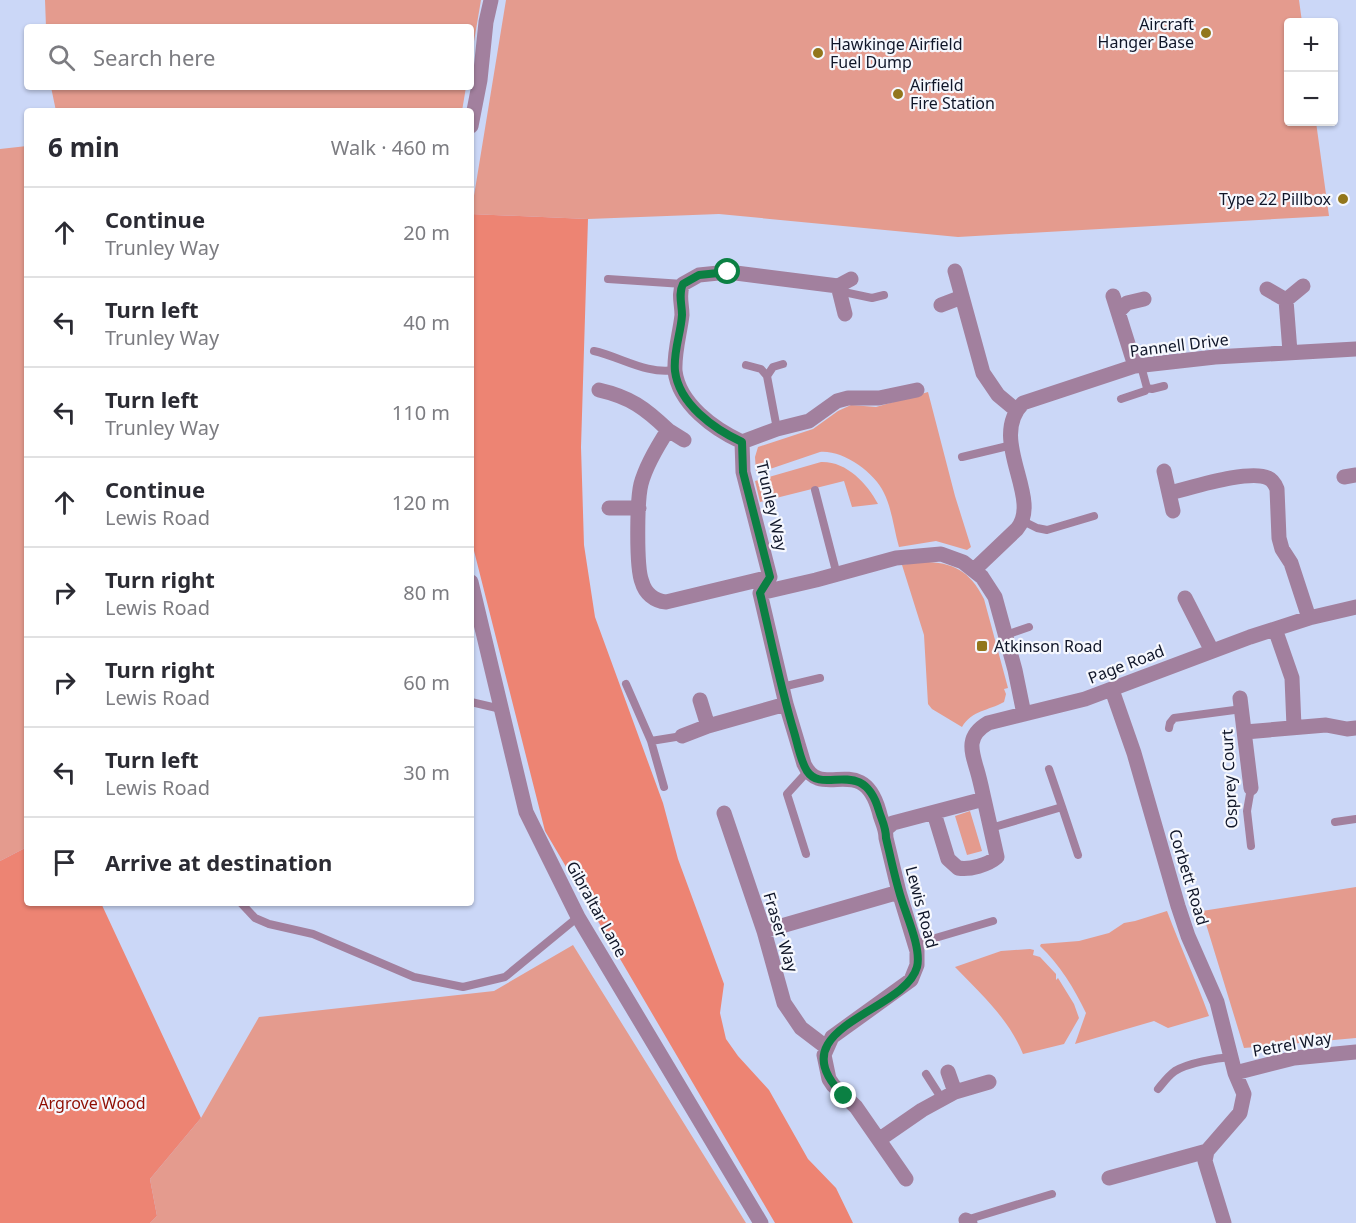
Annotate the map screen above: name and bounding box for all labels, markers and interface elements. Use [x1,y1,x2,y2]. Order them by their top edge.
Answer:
place label: Aircraft Hanger Base [1098,13,1194,53]
map controls [1284,18,1338,126]
button: + [1284,18,1338,72]
search box [24,24,474,90]
marker: Aircraft Hanger Base [1199,26,1213,40]
place label: Hawkinge Airfield Fuel Dump [830,33,963,73]
icon: search [45,41,78,74]
text: Search here [93,42,215,72]
marker: Hawkinge Airfield Fuel Dump [811,46,825,60]
button: − [1284,72,1338,126]
place label: Airfield Fire Station [910,74,995,114]
marker: Airfield Fire Station [891,87,905,101]
text: 6 min [48,129,120,165]
text: Walk · 460 m [331,134,450,161]
place label: Type 22 Pillbox [1219,188,1332,210]
marker: Type 22 Pillbox [1336,192,1350,206]
text: Continue [105,204,205,234]
icon: ahead [48,216,81,249]
text: 20 m [403,219,450,246]
text: Trunley Way [105,234,219,261]
route start [714,258,740,284]
text: Turn left [105,294,199,324]
icon: left [48,306,81,339]
text: 40 m [403,309,450,336]
text: Trunley Way [105,324,219,351]
street label: Pannell Drive [1128,328,1230,362]
text: Turn left [105,384,199,414]
icon: left [48,396,81,429]
text: 110 m [392,399,450,426]
text: Trunley Way [105,414,219,441]
street label: Trunley Way [751,459,793,554]
text: Continue [105,474,205,504]
icon: ahead [48,486,81,519]
text: 120 m [392,489,450,516]
text: Lewis Road [105,504,210,531]
text: Turn right [105,564,215,594]
icon: right [48,576,81,609]
text: 80 m [403,579,450,606]
text: Lewis Road [105,594,210,621]
place label: Atkinson Road [994,635,1102,657]
marker: Atkinson Road [975,639,989,653]
street label: Page Road [1085,639,1167,689]
text: Turn right [105,654,215,684]
icon: right [48,666,81,699]
text: 60 m [403,669,450,696]
text: Lewis Road [105,684,210,711]
street label: Osprey Court [1215,729,1243,829]
text: Turn left [105,744,199,774]
icon: left [48,756,81,789]
text: 30 m [403,759,450,786]
text: Lewis Road [105,774,210,801]
street label: Corbett Road [1164,826,1214,928]
icon: arrive [48,846,81,879]
text: Arrive at destination [105,847,332,877]
street label: Gibraltar Lane [561,857,633,961]
street label: Lewis Road [900,864,944,950]
street label: Fraser Way [758,889,804,976]
street label: Petrel Way [1251,1026,1334,1062]
route end [830,1082,856,1108]
park label: Argrove Wood [38,1092,146,1114]

